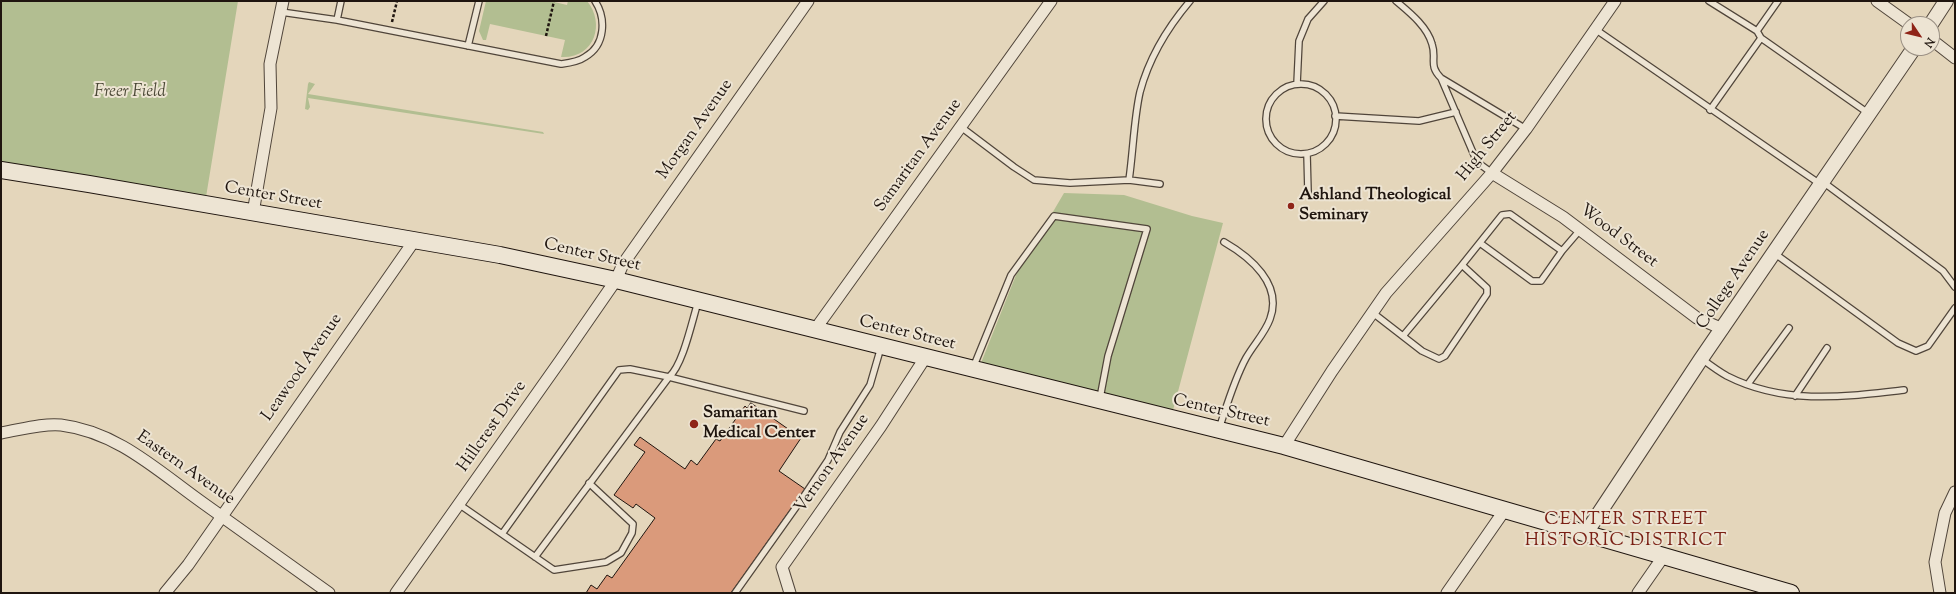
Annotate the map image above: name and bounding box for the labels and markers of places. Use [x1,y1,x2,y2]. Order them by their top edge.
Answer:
place label: Ashland Theological Seminary [1299,186,1451,226]
marker: Ashland Theological Seminary [1286,201,1296,211]
place label: Samaritan Medical Center [703,404,816,444]
marker: Samaritan Medical Center [688,418,700,430]

